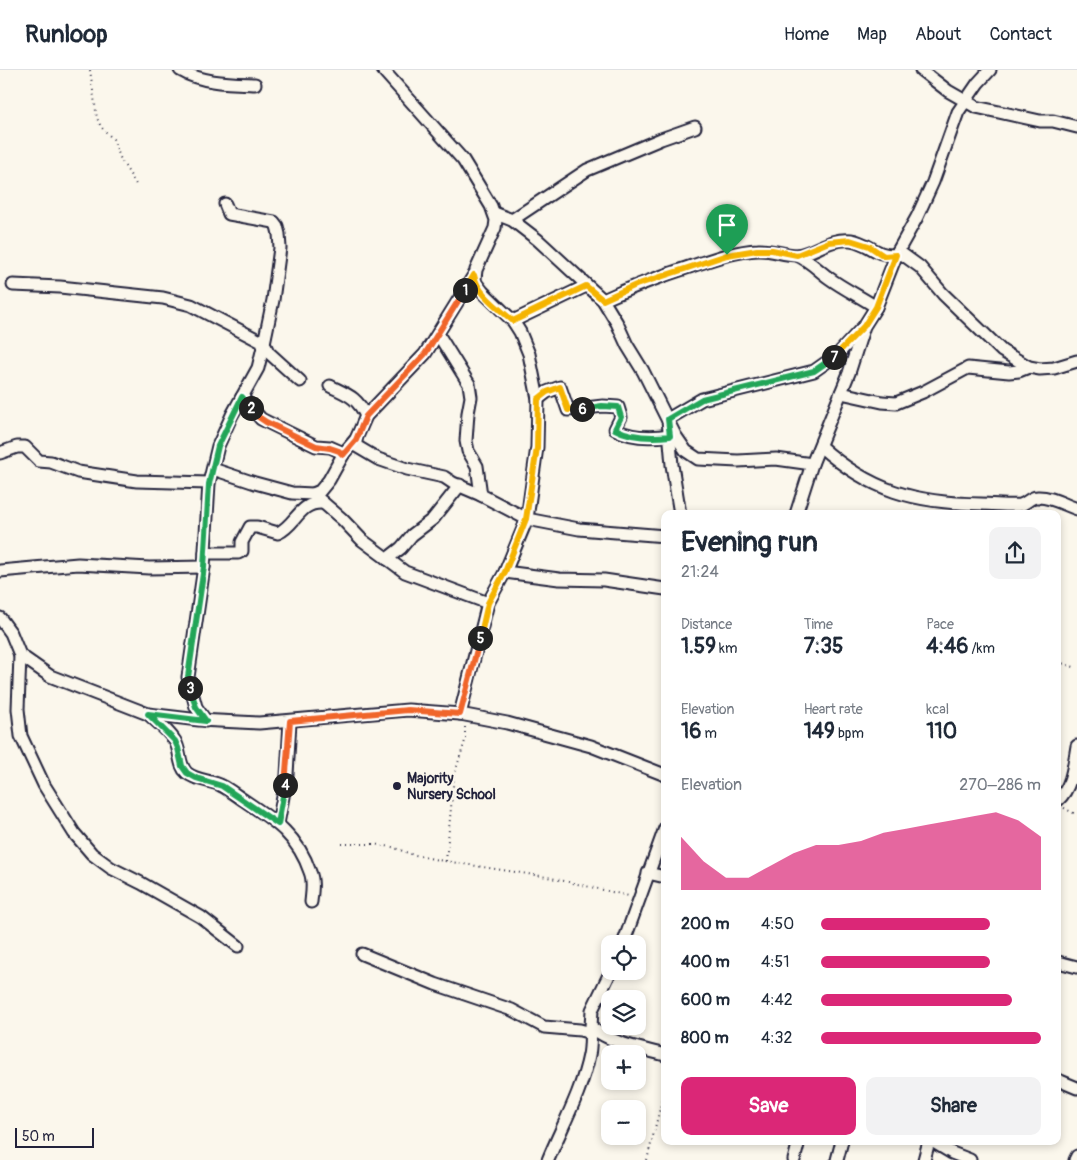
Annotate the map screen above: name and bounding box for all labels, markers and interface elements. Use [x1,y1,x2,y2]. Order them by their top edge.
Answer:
text: Runloop [25,20,108,49]
text: Home [784,23,829,46]
text: Map [857,23,887,46]
text: About [915,23,961,46]
text: Contact [989,23,1052,46]
pin [706,204,748,255]
icon: arrive [713,211,741,239]
pin: 1 [452,278,478,302]
text: 1 [463,282,468,299]
pin: 7 [822,344,846,370]
text: 7 [831,349,838,366]
pin: 2 [238,396,264,420]
pin: 6 [570,396,594,422]
text: 2 [248,400,255,417]
text: 6 [578,401,587,418]
text: Evening run [681,525,818,560]
button: share [989,527,1041,579]
text: 21:24 [681,562,719,582]
text: Distance [681,616,732,633]
text: Time [804,616,833,633]
text: Pace [926,616,954,633]
pin: 5 [468,626,492,650]
text: 5 [477,630,484,647]
text: 1.59 [681,633,716,660]
text: 7:35 [804,633,843,660]
text: 4:46 [926,633,969,660]
text: km [716,640,737,657]
text: /km [969,640,995,657]
pin: 3 [178,676,202,700]
text: 3 [187,680,194,697]
text: Elevation [681,701,734,718]
text: Heart rate [804,701,863,718]
text: kcal [926,701,949,718]
text: 16 [681,718,701,745]
text: 149 [804,718,835,745]
text: 110 [926,718,957,745]
text: m [701,725,717,742]
text: bpm [835,725,864,742]
place label: Majority Nursery School [407,770,496,803]
pin: 4 [272,772,298,798]
text: Elevation [681,775,742,795]
text: 270–286 m [959,775,1041,795]
text: 4 [281,777,290,794]
marker: Majority Nursery School [391,780,403,792]
text: 200 m [681,914,729,934]
text: 4:50 [761,914,794,934]
map controls [601,935,646,1145]
button: locate [601,935,646,980]
text: 400 m [681,952,730,972]
text: 4:51 [761,952,789,972]
button: layers [601,990,646,1035]
text: 600 m [681,990,730,1010]
text: 4:42 [761,990,793,1010]
text: 800 m [681,1028,729,1048]
text: 4:32 [761,1028,792,1048]
button: + [601,1045,646,1090]
button: Save [681,1077,856,1135]
button: Share [866,1077,1041,1135]
button: − [601,1100,646,1145]
scale bar [15,1125,94,1148]
text: 50 m [22,1128,55,1145]

